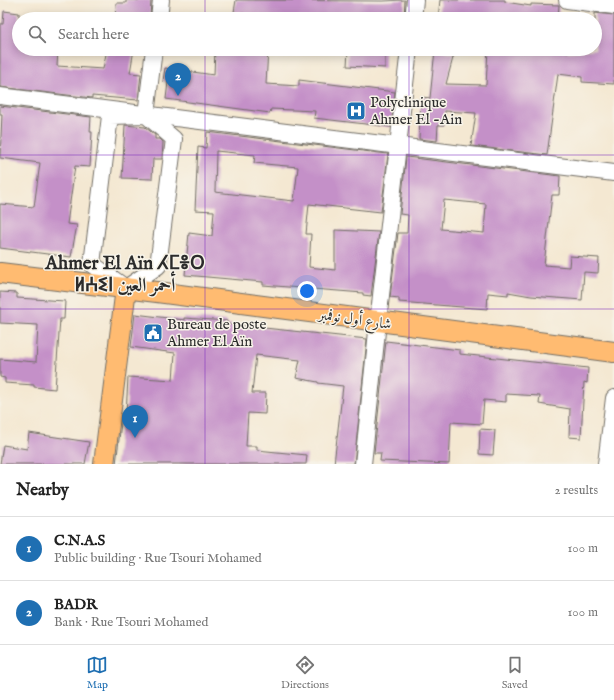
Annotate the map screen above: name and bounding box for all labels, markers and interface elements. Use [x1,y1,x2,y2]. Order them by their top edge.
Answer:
search box [12,12,602,56]
icon: search [26,23,48,45]
text: Search here [58,25,129,44]
pin: 2 [165,63,191,96]
place label: Polyclinique Ahmer El -Ain [369,93,462,129]
hospital icon: Polyclinique Ahmer El -Ain [345,100,367,122]
district label: Ahmer El Aïn ⵃⵎⴻⵔ ⵍⵄⵉⵏ أحمر العين [44,252,205,298]
your location [297,281,317,301]
street label: شارع أول نوفمبر [315,303,393,337]
place label: Bureau de poste Ahmer El Aïn [166,315,266,351]
public building icon: Bureau de poste Ahmer El Aïn [142,322,164,344]
pin: 1 [122,405,148,438]
text: Nearby [16,480,69,501]
text: 2 results [554,482,598,499]
text: C.N.A.S [54,531,105,550]
text: 1 [27,540,31,557]
text: 100 m [568,540,598,557]
text: Public building · Rue Tsouri Mohamed [54,550,262,567]
text: BADR [54,595,97,614]
text: 2 [26,604,32,621]
text: 100 m [568,604,598,621]
text: Bank · Rue Tsouri Mohamed [54,614,208,631]
tab: Map [86,654,108,692]
tab: Directions [281,654,329,692]
tab: Saved [502,654,528,692]

